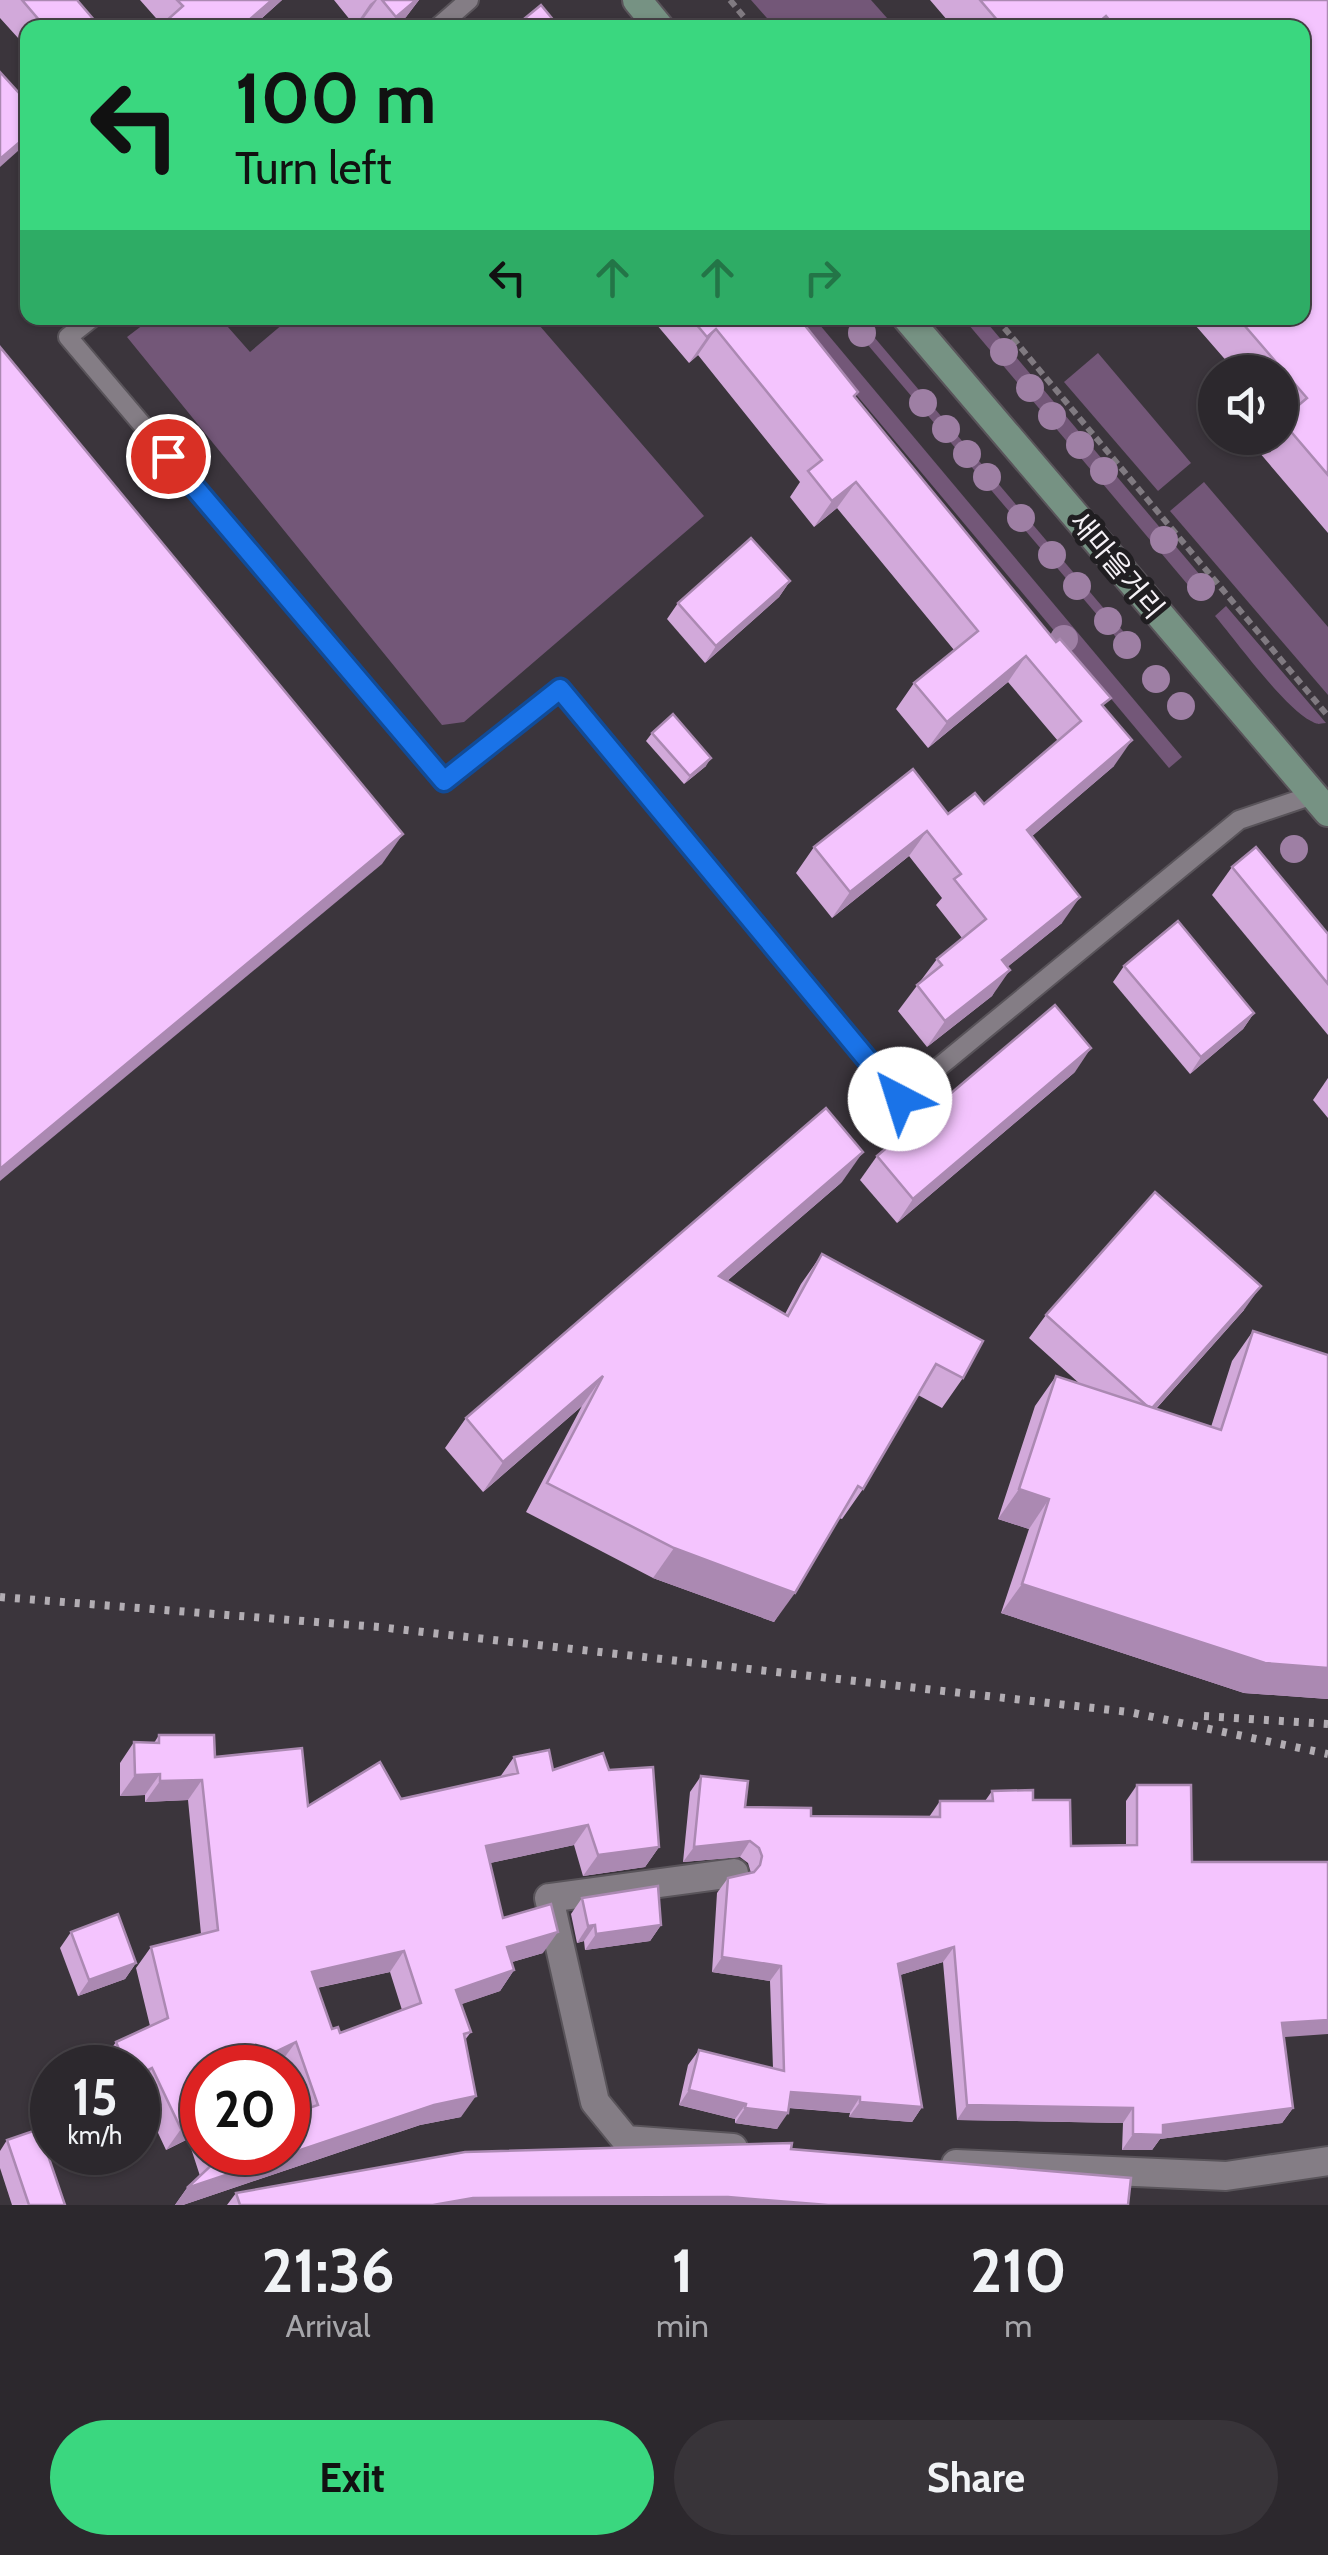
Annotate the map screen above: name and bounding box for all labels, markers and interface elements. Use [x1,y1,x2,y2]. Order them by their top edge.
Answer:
text: 100 m [235,55,436,141]
icon: left [70,60,200,190]
text: Turn left [235,141,392,195]
icon: left [480,250,535,305]
icon: ahead [585,250,640,305]
icon: ahead [690,250,745,305]
icon: right [795,250,850,305]
map controls [1198,355,1298,455]
button: sound [1198,355,1298,455]
pin [126,414,211,499]
icon: arrive [141,429,196,484]
street label: 새마을거리 [1063,505,1171,625]
position arrow [848,1047,952,1151]
speed limit sign: 20 [180,2045,310,2175]
text: 15 [72,2067,118,2128]
text: km/h [68,2120,122,2150]
text: 21:36 [261,2234,395,2307]
text: 1 [671,2234,694,2307]
text: 210 [970,2234,1067,2307]
text: Arrival [285,2306,371,2345]
text: min [656,2306,709,2345]
text: m [1004,2306,1032,2345]
button: Exit [50,2420,654,2535]
button: Share [674,2420,1278,2535]

